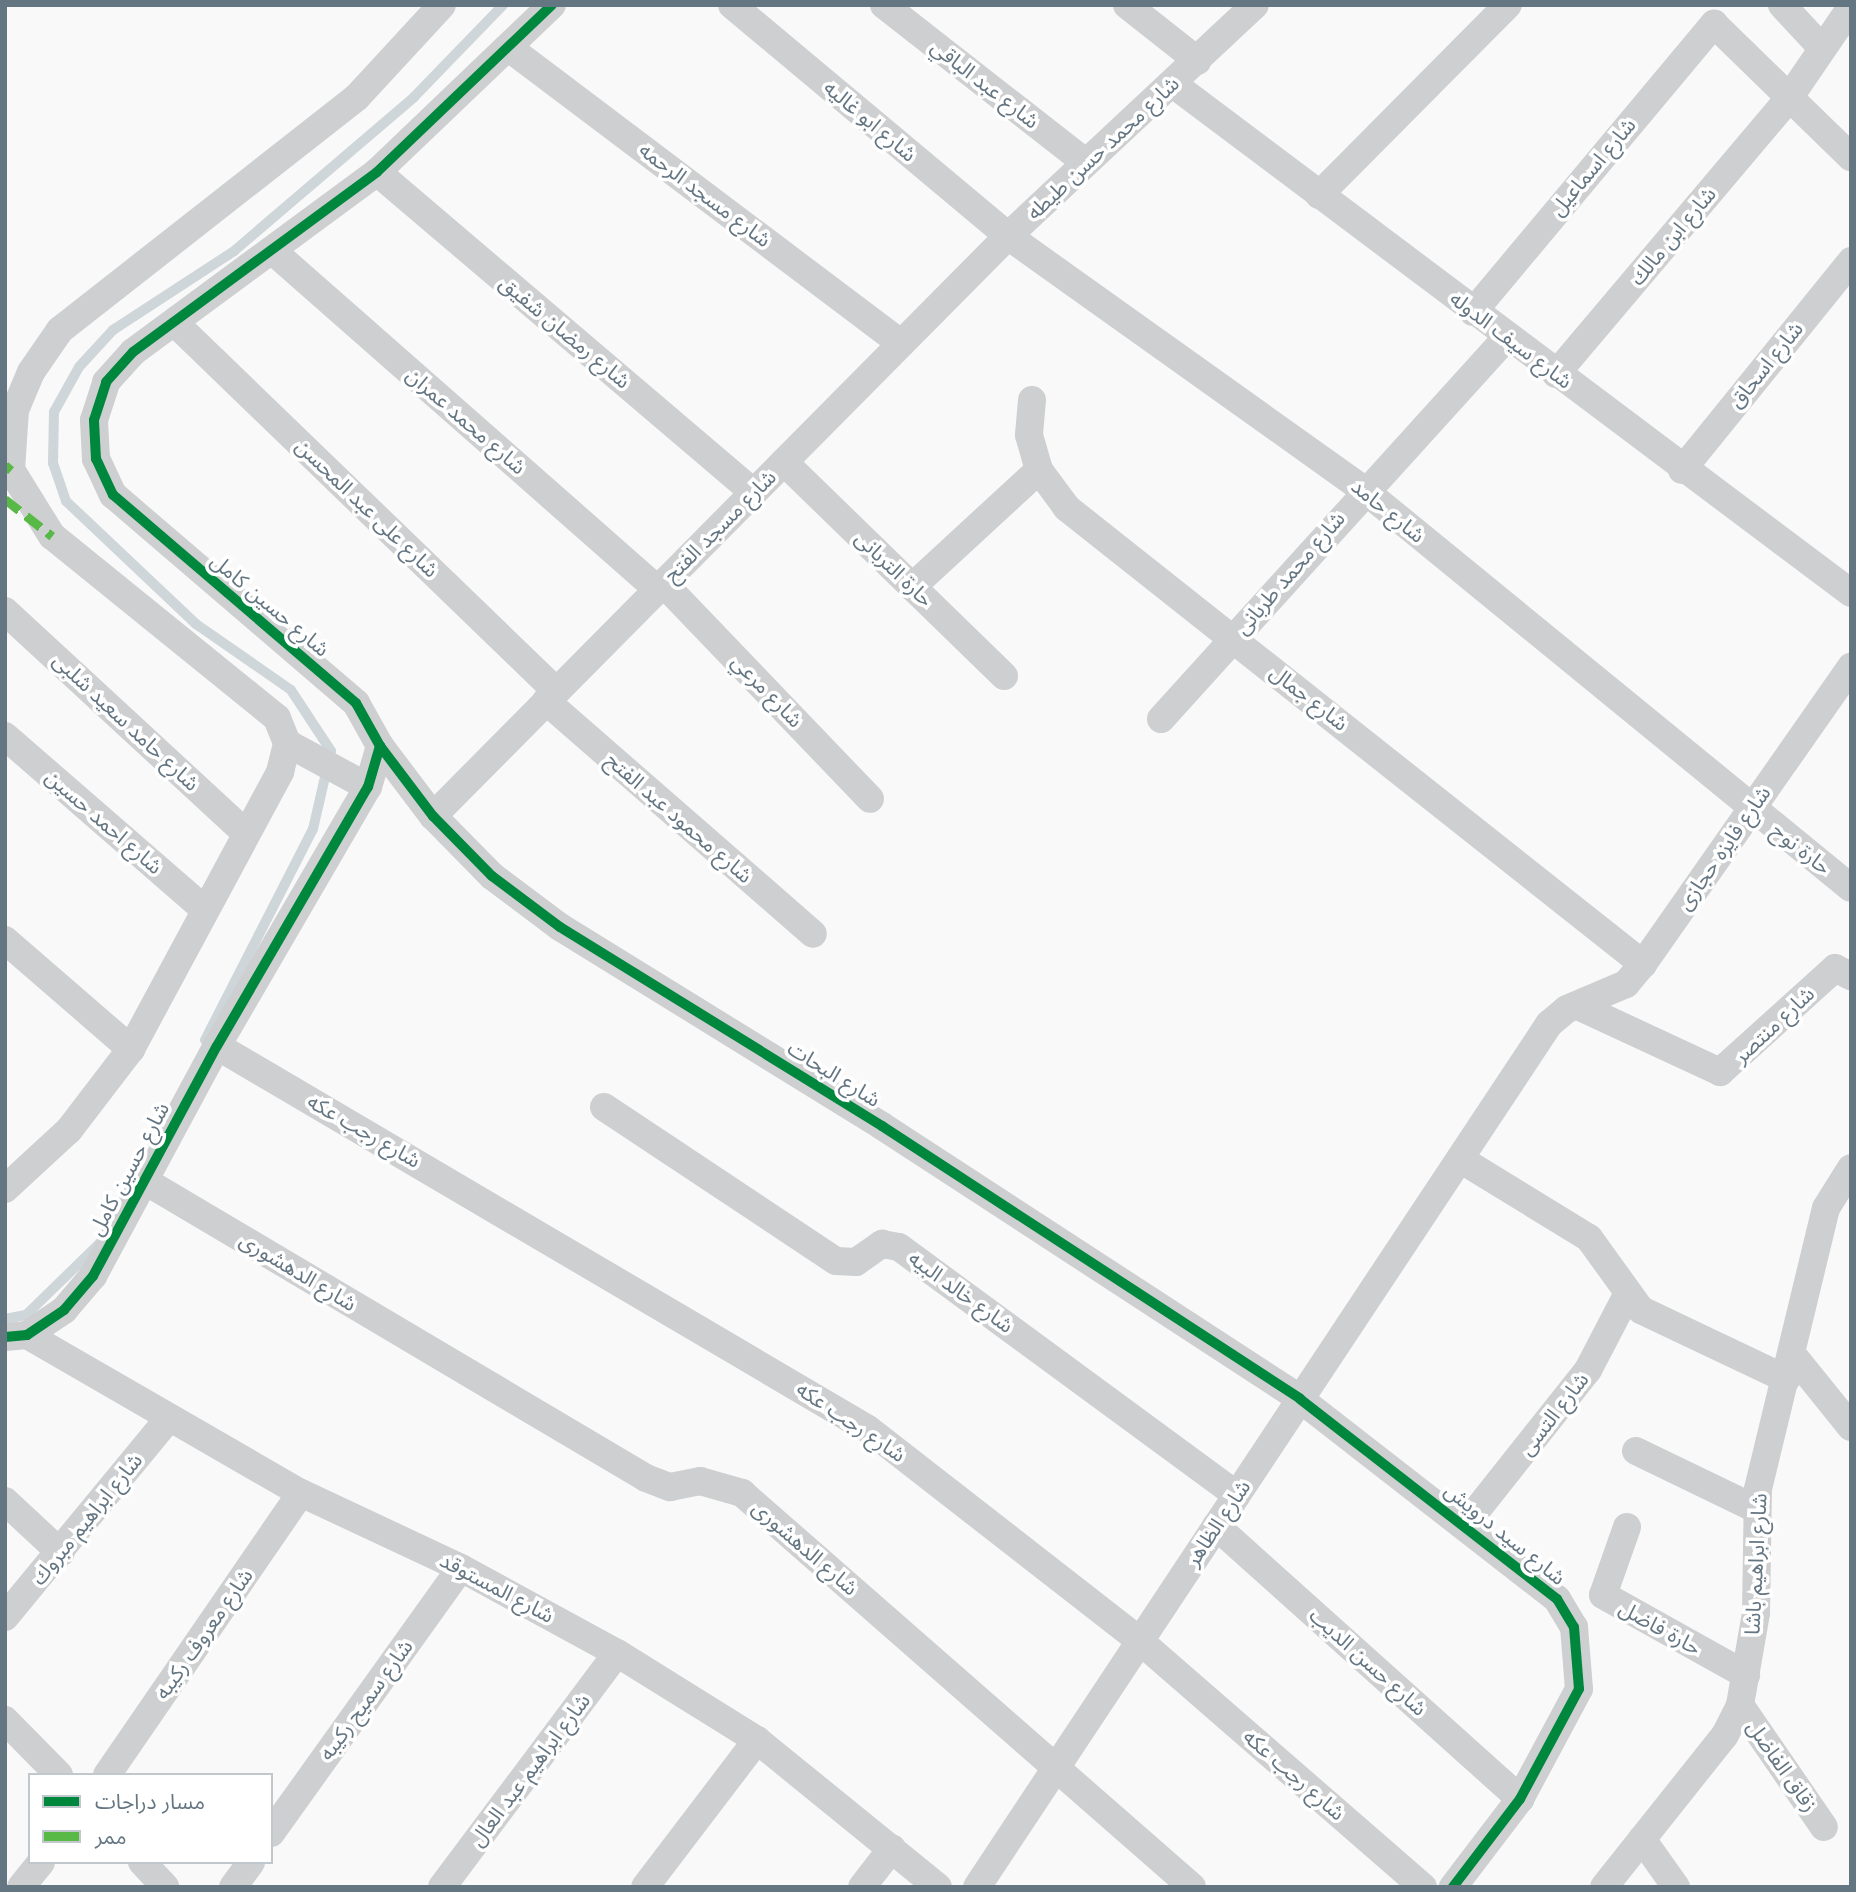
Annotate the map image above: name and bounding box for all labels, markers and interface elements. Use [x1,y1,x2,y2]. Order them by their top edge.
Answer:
street label: شارع عبد الباقي [926,34,1044,134]
street label: شارع محمد حسن طيطه [1022,71,1184,225]
street label: شارع ابو غاليه [818,75,922,167]
street label: شارع اسماعيل [1545,113,1641,221]
street label: شارع مسجد الرحمه [634,137,776,253]
street label: شارع ابن مالك [1625,182,1721,290]
street label: شارع رمضان شفيق [495,270,635,394]
street label: شارع سيف الدوله [1445,286,1577,394]
street label: شارع اسحاق [1723,317,1809,413]
street label: شارع محمد عمران [401,362,531,480]
street label: شارع على عبد المحسن [290,433,444,583]
street label: شارع مسجد الفتح [659,465,781,587]
street label: شارع حامد [1346,474,1430,548]
street label: شارع محمد طربانى [1230,506,1350,640]
street label: حارة التربانى [850,526,938,612]
street label: شارع حسين كامل [206,548,334,662]
street label: شارع حامد سعيد شلبى [48,648,204,796]
street label: شارع مرعي [726,649,808,733]
street label: شارع جمال [1265,660,1353,736]
street label: شارع محمود عبد الفتح [600,747,758,889]
street label: شارع احمد حسين [40,764,168,880]
street label: شارع فايزه حجازى [1672,781,1776,915]
street label: حارة نوح [1766,818,1836,880]
street label: شارع منتصر [1728,981,1820,1069]
street label: شارع البحات [783,1036,885,1112]
street label: شارع رجب عكه [303,1089,425,1173]
street label: شارع حسين كامل [83,1098,175,1240]
street label: شارع الدهشورى [235,1227,361,1317]
street label: شارع خالد البيه [904,1246,1018,1338]
street label: شارع التسى [1514,1367,1594,1461]
street label: شارع رجب عكه [792,1376,910,1468]
street label: شارع ابراهيم مبروك [26,1448,148,1590]
street label: شارع الظاهر [1180,1475,1256,1571]
street label: شارع سيد درويش [1440,1478,1570,1590]
street label: شارع ابراهيم باشا [1740,1492,1772,1636]
street label: شارع الدهشورى [747,1495,863,1601]
street label: شارع المستوقد [436,1547,558,1629]
street label: شارع معروف ركيبه [150,1564,258,1704]
street label: حارة فاضل [1615,1595,1705,1661]
street label: شارع حسن الديب [1304,1603,1432,1721]
street label: شارع سميح ركيبه [314,1635,418,1765]
street label: شارع ابراهيم عبد العال [464,1689,596,1851]
street label: زقاق الفاضل [1741,1715,1823,1817]
street label: شارع رجب عكه [1238,1724,1350,1826]
legend [28,1773,273,1864]
text: مسار دراجات [95,1790,205,1813]
text: ممر [95,1825,126,1848]

